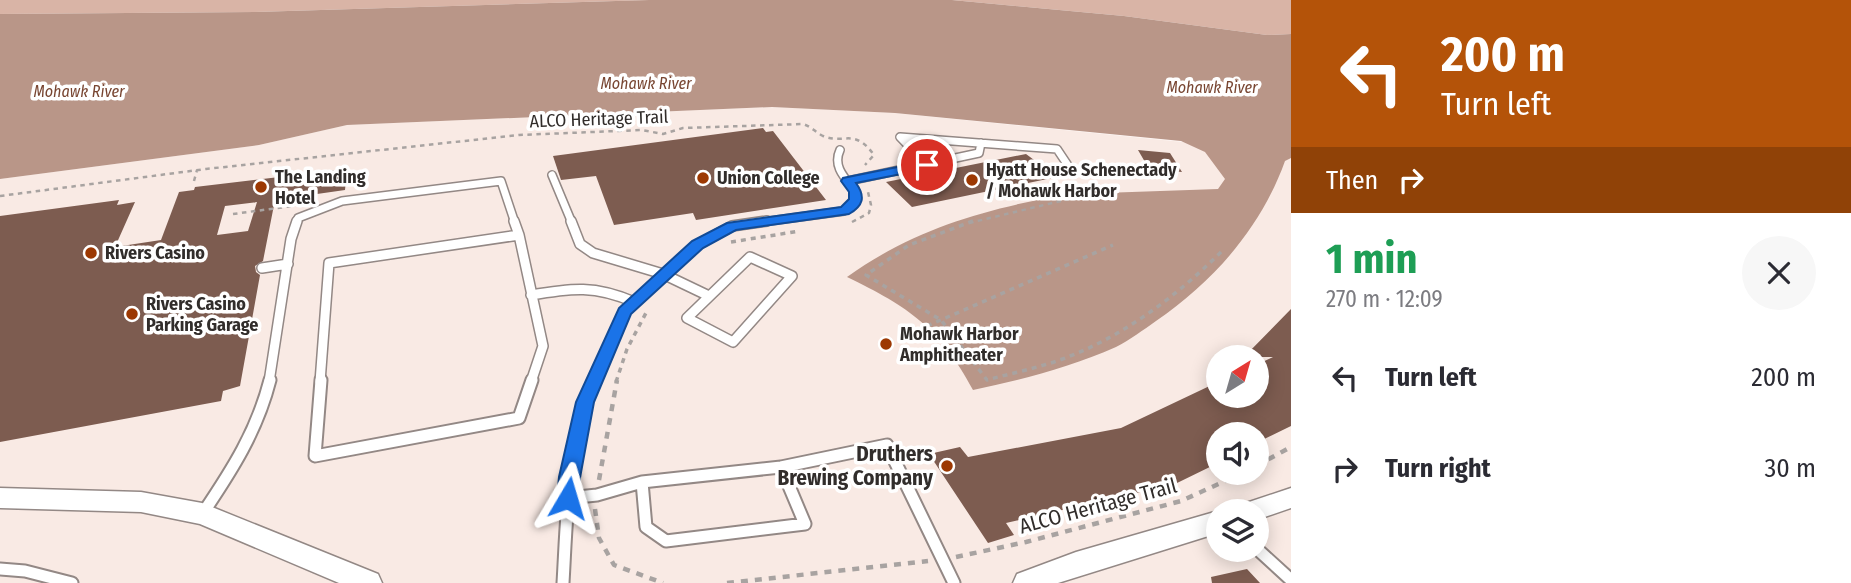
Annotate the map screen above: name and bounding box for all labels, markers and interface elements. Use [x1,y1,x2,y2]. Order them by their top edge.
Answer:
text: 200 m [1441,25,1565,84]
icon: left [1326,28,1417,119]
water label: Mohawk River [600,74,692,93]
water label: Mohawk River [1166,78,1258,97]
water label: Mohawk River [33,82,125,101]
text: Turn left [1441,85,1551,123]
street label: ALCO Heritage Trail [529,106,669,132]
pin [897,135,957,195]
icon: arrive [908,146,946,184]
place label: Hyatt House Schenectady / Mohawk Harbor [986,159,1177,202]
icon: right [1392,161,1430,199]
text: Then [1326,165,1378,196]
place label: The Landing Hotel [275,166,366,209]
place label: Union College [717,167,820,189]
marker: Union College [695,170,711,186]
marker: Hyatt House Schenectady / Mohawk Harbor [964,172,980,188]
marker: The Landing Hotel [253,179,269,195]
text: 1 min [1326,234,1417,284]
button: close [1742,236,1816,310]
place label: Rivers Casino [105,242,205,264]
marker: Rivers Casino [83,245,99,261]
text: 270 m · 12:09 [1326,285,1443,313]
place label: Rivers Casino Parking Garage [146,293,259,336]
marker: Rivers Casino Parking Garage [124,306,140,322]
place label: Mohawk Harbor Amphitheater [899,323,1019,366]
marker: Mohawk Harbor Amphitheater [878,336,894,352]
north arrow [1206,345,1269,408]
map controls [1206,345,1269,562]
icon: left [1326,359,1364,397]
text: Turn left [1385,362,1477,393]
text: 200 m [1751,362,1816,393]
button: sound [1206,422,1269,485]
place label: Druthers Brewing Company [777,441,934,491]
icon: right [1326,450,1364,488]
text: Turn right [1385,453,1491,484]
text: 30 m [1765,453,1816,484]
marker: Druthers Brewing Company [939,458,955,474]
position arrow [531,461,605,535]
street label: ALCO Heritage Trail [1016,472,1180,540]
button: layers [1206,499,1269,562]

